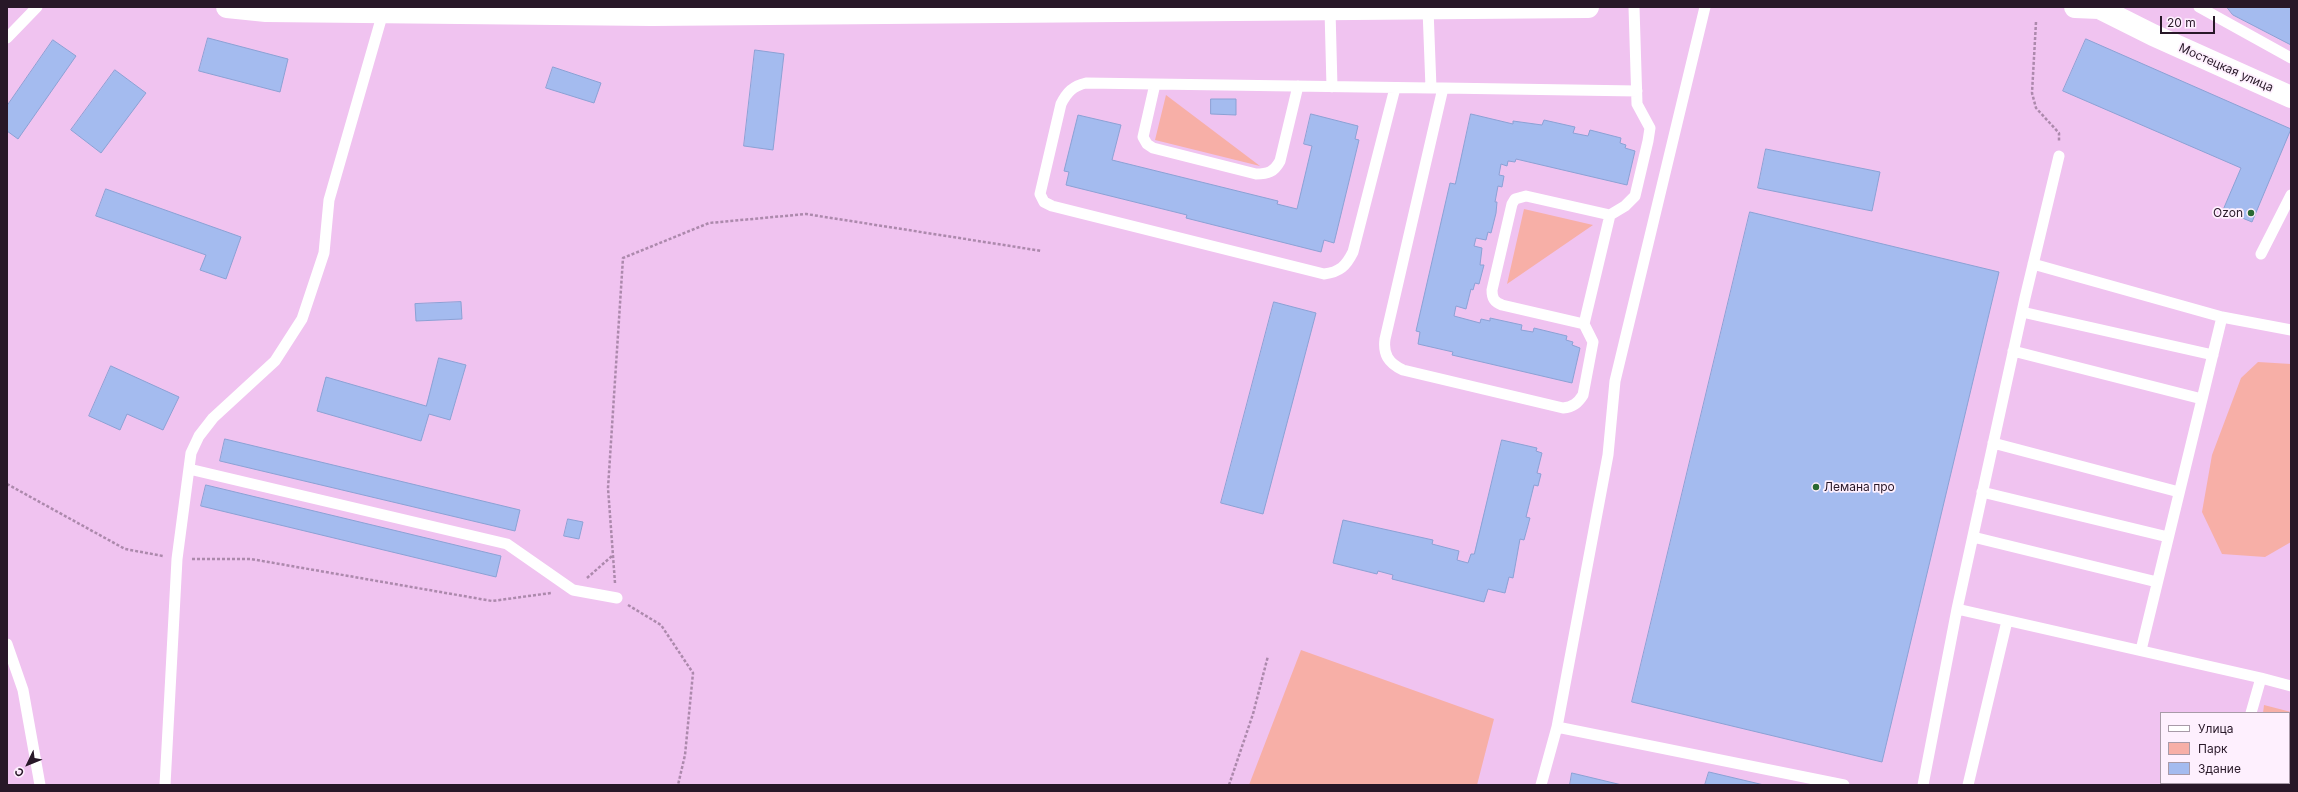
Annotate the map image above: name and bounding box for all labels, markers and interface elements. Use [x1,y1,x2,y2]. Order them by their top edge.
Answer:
scale bar [2162,8,2217,34]
text: 20 m [2167,15,2196,30]
street label: Мостецкая улица [2177,41,2275,95]
place label: Ozon [2213,206,2243,220]
marker: Ozon [2246,208,2256,218]
place label: Лемана про [1824,480,1895,494]
marker: Лемана про [1811,482,1821,492]
legend [2160,712,2290,784]
text: Улица [2198,721,2233,736]
text: Парк [2198,741,2228,756]
north arrow [8,744,48,784]
text: Здание [2198,761,2241,776]
text: С [11,764,27,780]

